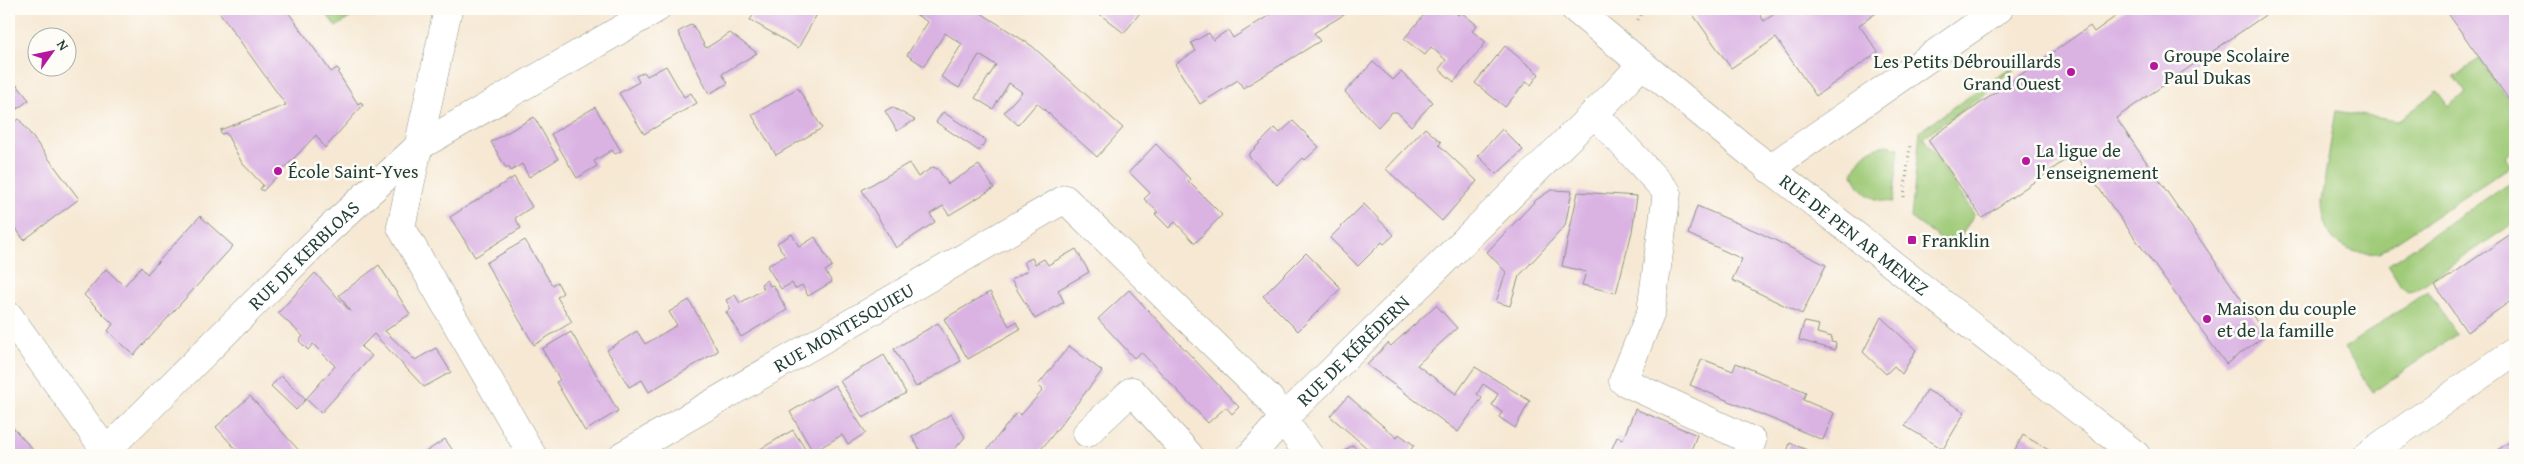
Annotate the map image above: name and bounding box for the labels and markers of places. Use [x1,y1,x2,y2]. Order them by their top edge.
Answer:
place label: Groupe Scolaire Paul Dukas [2164,41,2290,91]
place label: Les Petits Débrouillards Grand Ouest [1873,47,2061,97]
marker: Groupe Scolaire Paul Dukas [2148,60,2160,72]
marker: Les Petits Débrouillards Grand Ouest [2065,66,2077,78]
place label: La ligue de l'enseignement [2036,136,2159,186]
marker: La ligue de l'enseignement [2020,155,2032,167]
place label: École Saint-Yves [288,157,419,185]
marker: École Saint-Yves [272,165,284,177]
place label: Franklin [1922,226,1990,254]
marker: Franklin [1906,234,1918,246]
place label: Maison du couple et de la famille [2217,294,2357,344]
marker: Maison du couple et de la famille [2201,313,2213,325]

